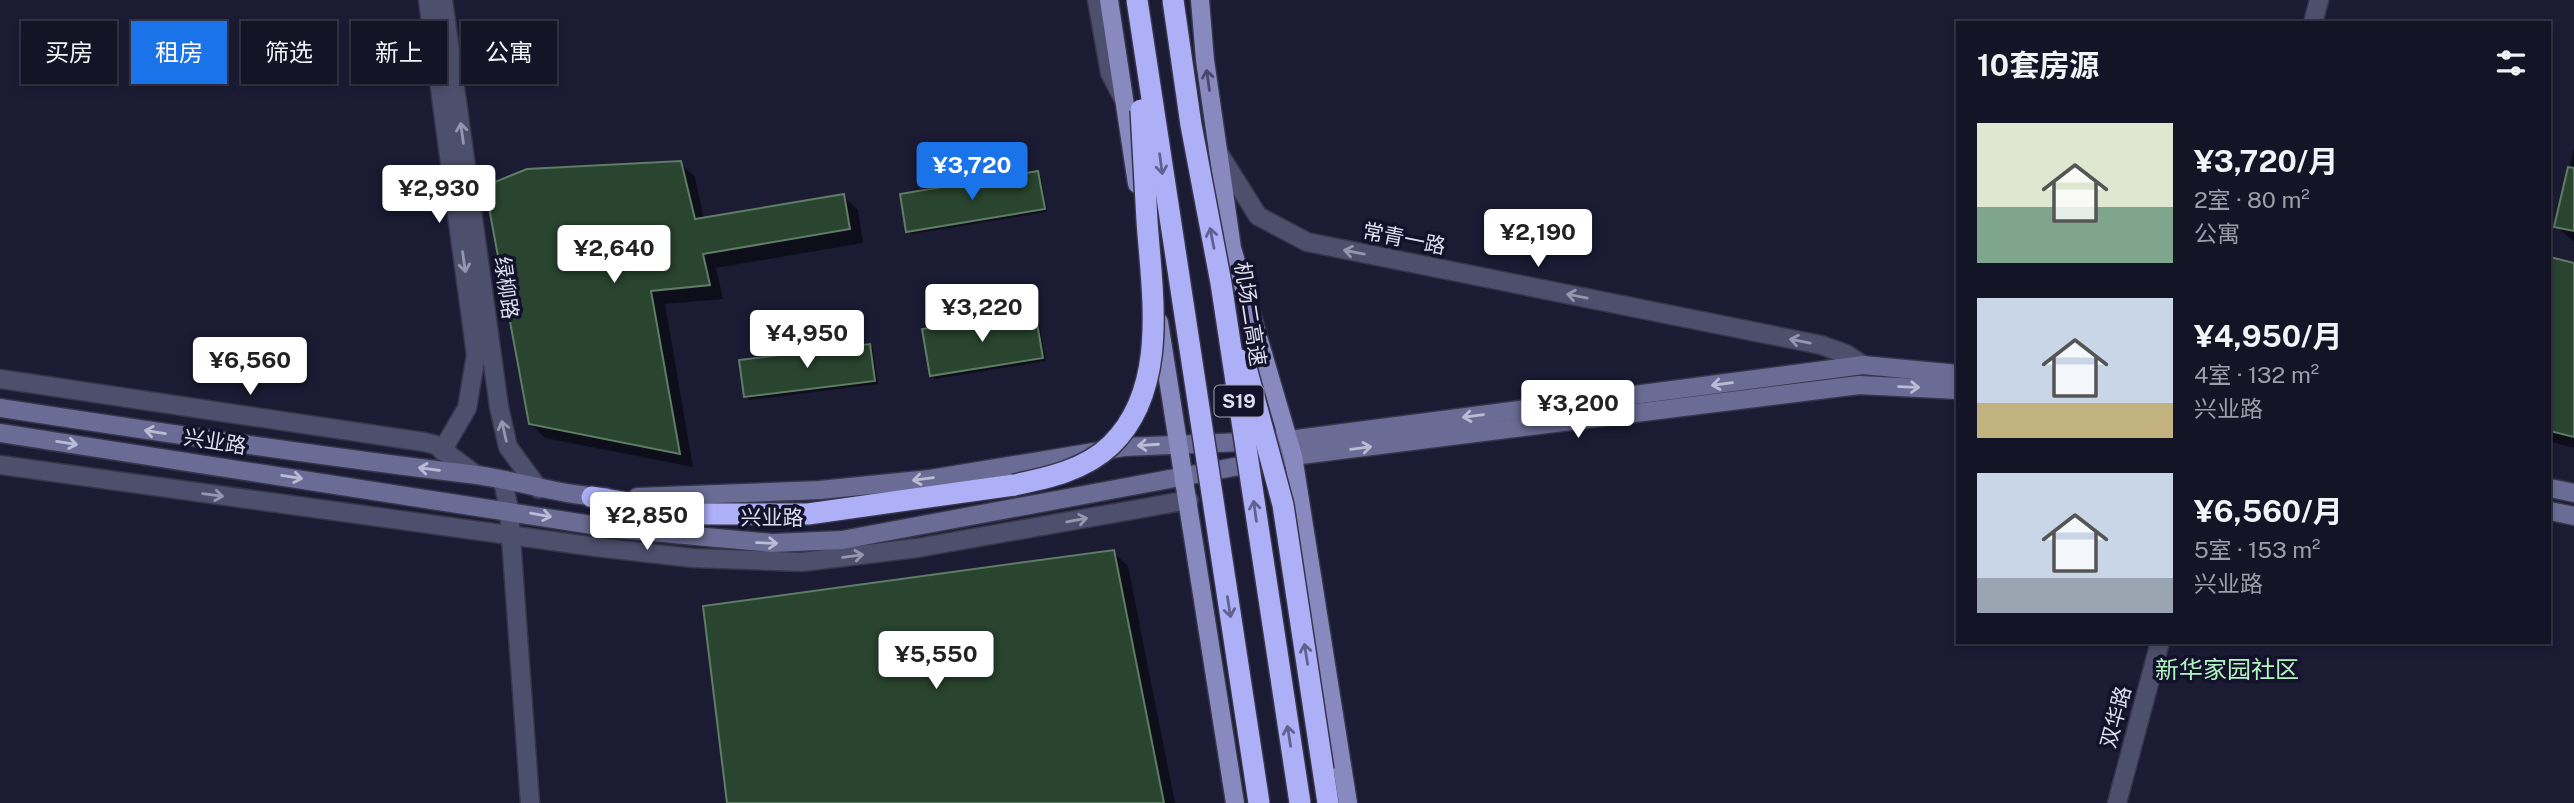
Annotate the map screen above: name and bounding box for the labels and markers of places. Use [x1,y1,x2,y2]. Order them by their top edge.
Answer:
pin: ¥3,720 [915,142,1029,202]
pin: ¥2,930 [382,166,496,225]
pin: ¥2,190 [1481,210,1595,269]
pin: ¥2,640 [557,226,671,285]
pin: ¥3,220 [925,284,1039,344]
pin: ¥4,950 [750,310,864,370]
pin: ¥6,560 [193,338,307,397]
pin: ¥3,200 [1521,380,1635,440]
pin: ¥2,850 [590,492,704,552]
pin: ¥5,550 [879,632,993,691]

